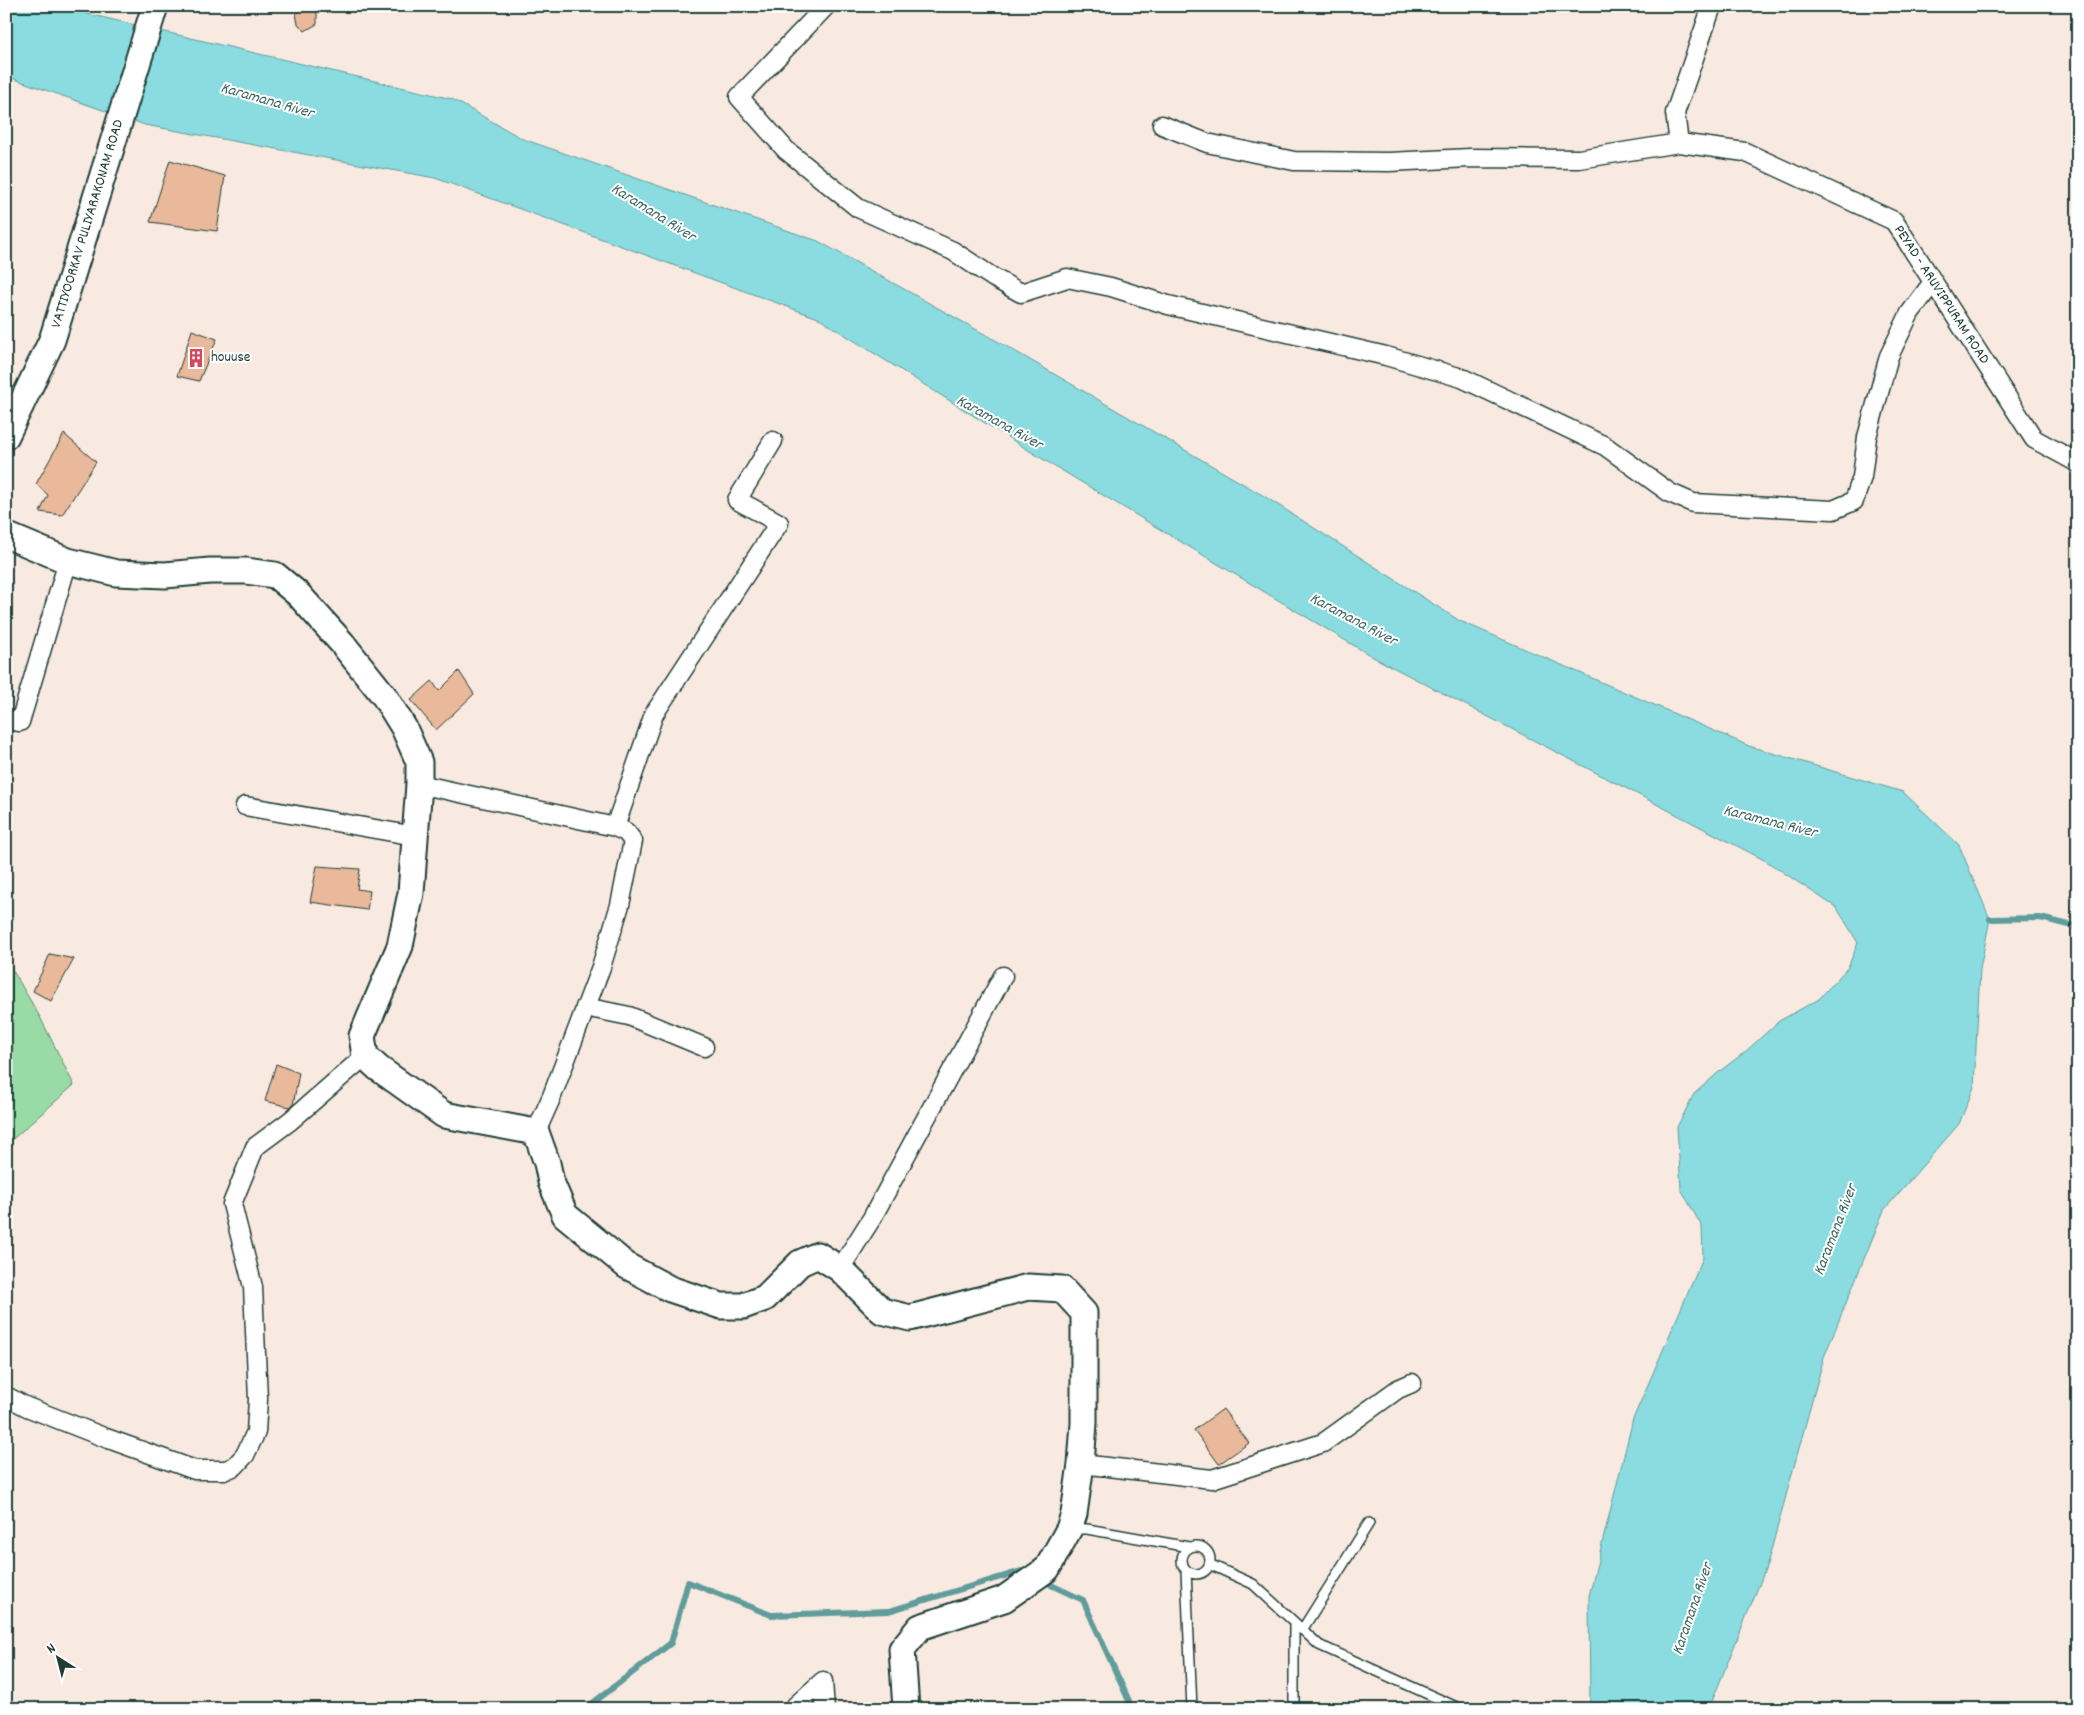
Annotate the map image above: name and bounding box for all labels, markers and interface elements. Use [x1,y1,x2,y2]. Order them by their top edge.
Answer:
water label: Karamana River [218,77,318,126]
street label: VATTIYOORKAV PULIYARAKONAM ROAD [46,117,130,331]
water label: Karamana River [606,178,701,249]
street label: PEYAD - ARUVIPPURAM ROAD [1888,221,1994,369]
building icon: houuse [185,347,207,369]
place label: houuse [211,347,251,369]
water label: Karamana River [952,390,1048,457]
water label: Karamana River [1305,587,1402,654]
water label: Karamana River [1721,799,1821,845]
water label: Karamana River [1808,1179,1865,1279]
water label: Karamana River [1667,1558,1720,1658]
north arrow [32,1632,82,1682]
text: N [43,1639,60,1659]

